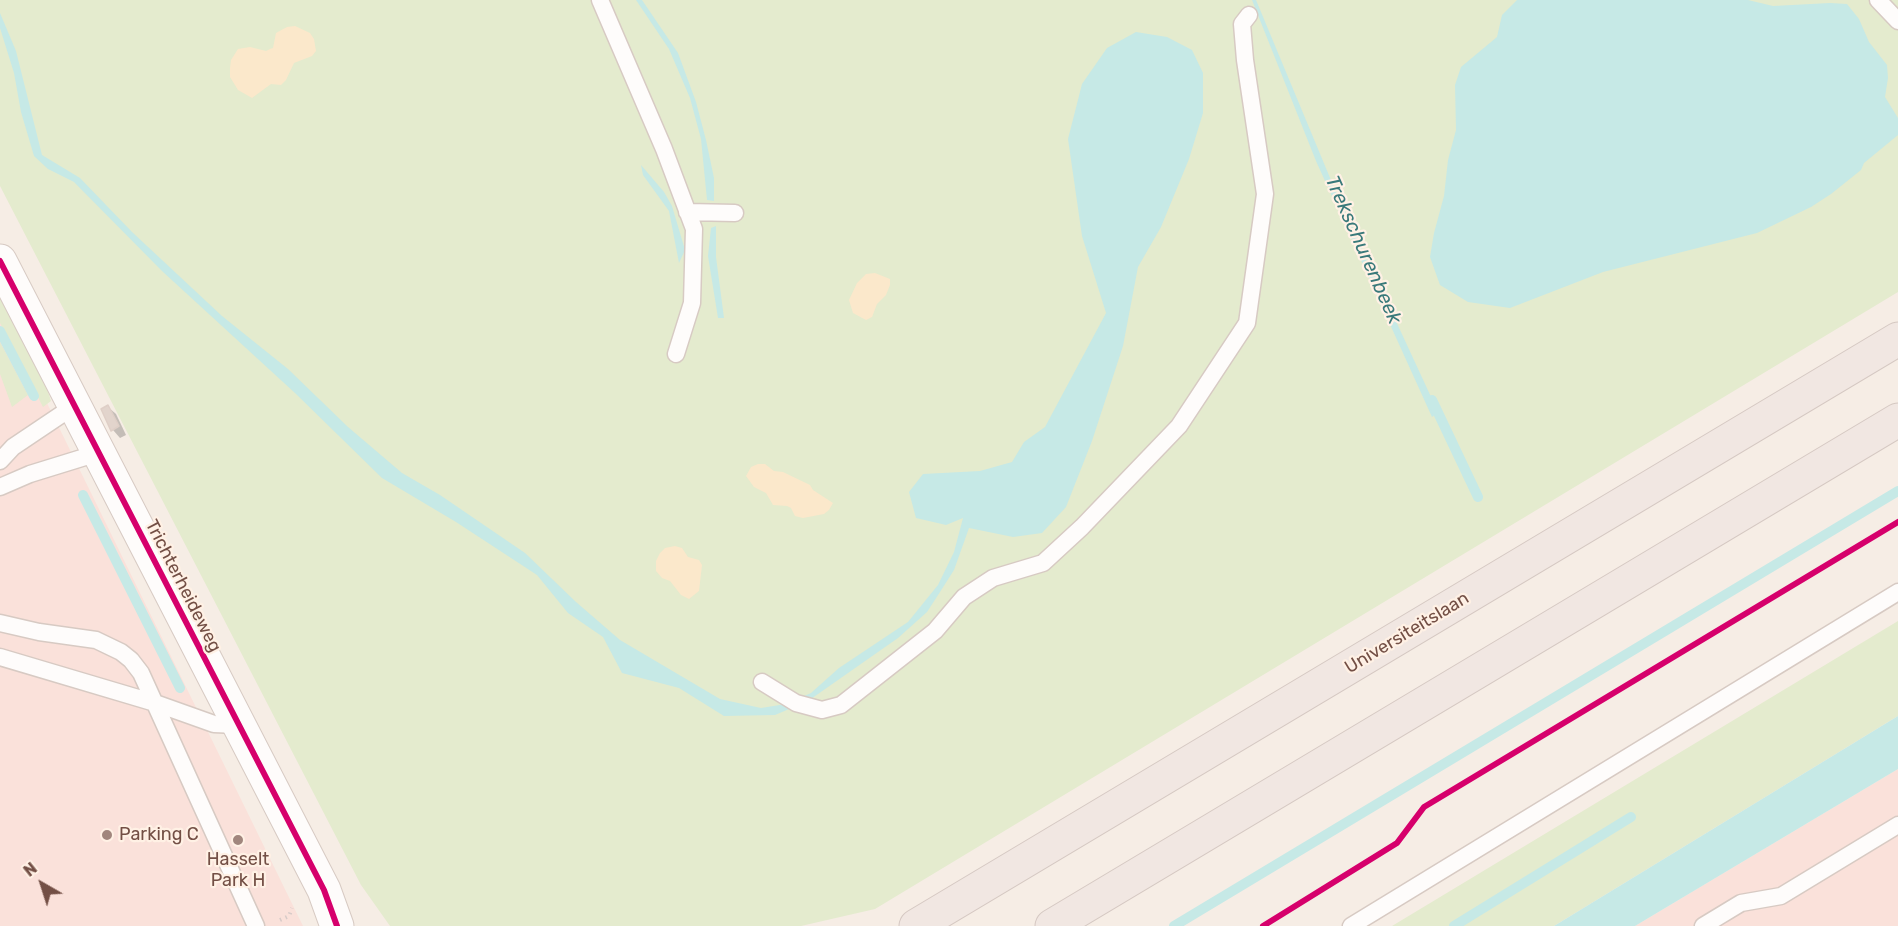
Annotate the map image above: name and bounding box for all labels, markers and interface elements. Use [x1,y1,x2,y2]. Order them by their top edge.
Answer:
water label: Trekschurenbeek [1320,172,1406,328]
street label: Trichterheideweg [140,516,226,656]
street label: Universiteitslaan [1341,587,1473,679]
place label: Parking C [119,824,199,846]
marker: Parking C [100,828,114,842]
marker: Hasselt Park H [231,833,245,847]
place label: Hasselt Park H [207,849,269,892]
north arrow [12,854,72,914]
text: N [20,859,41,881]

